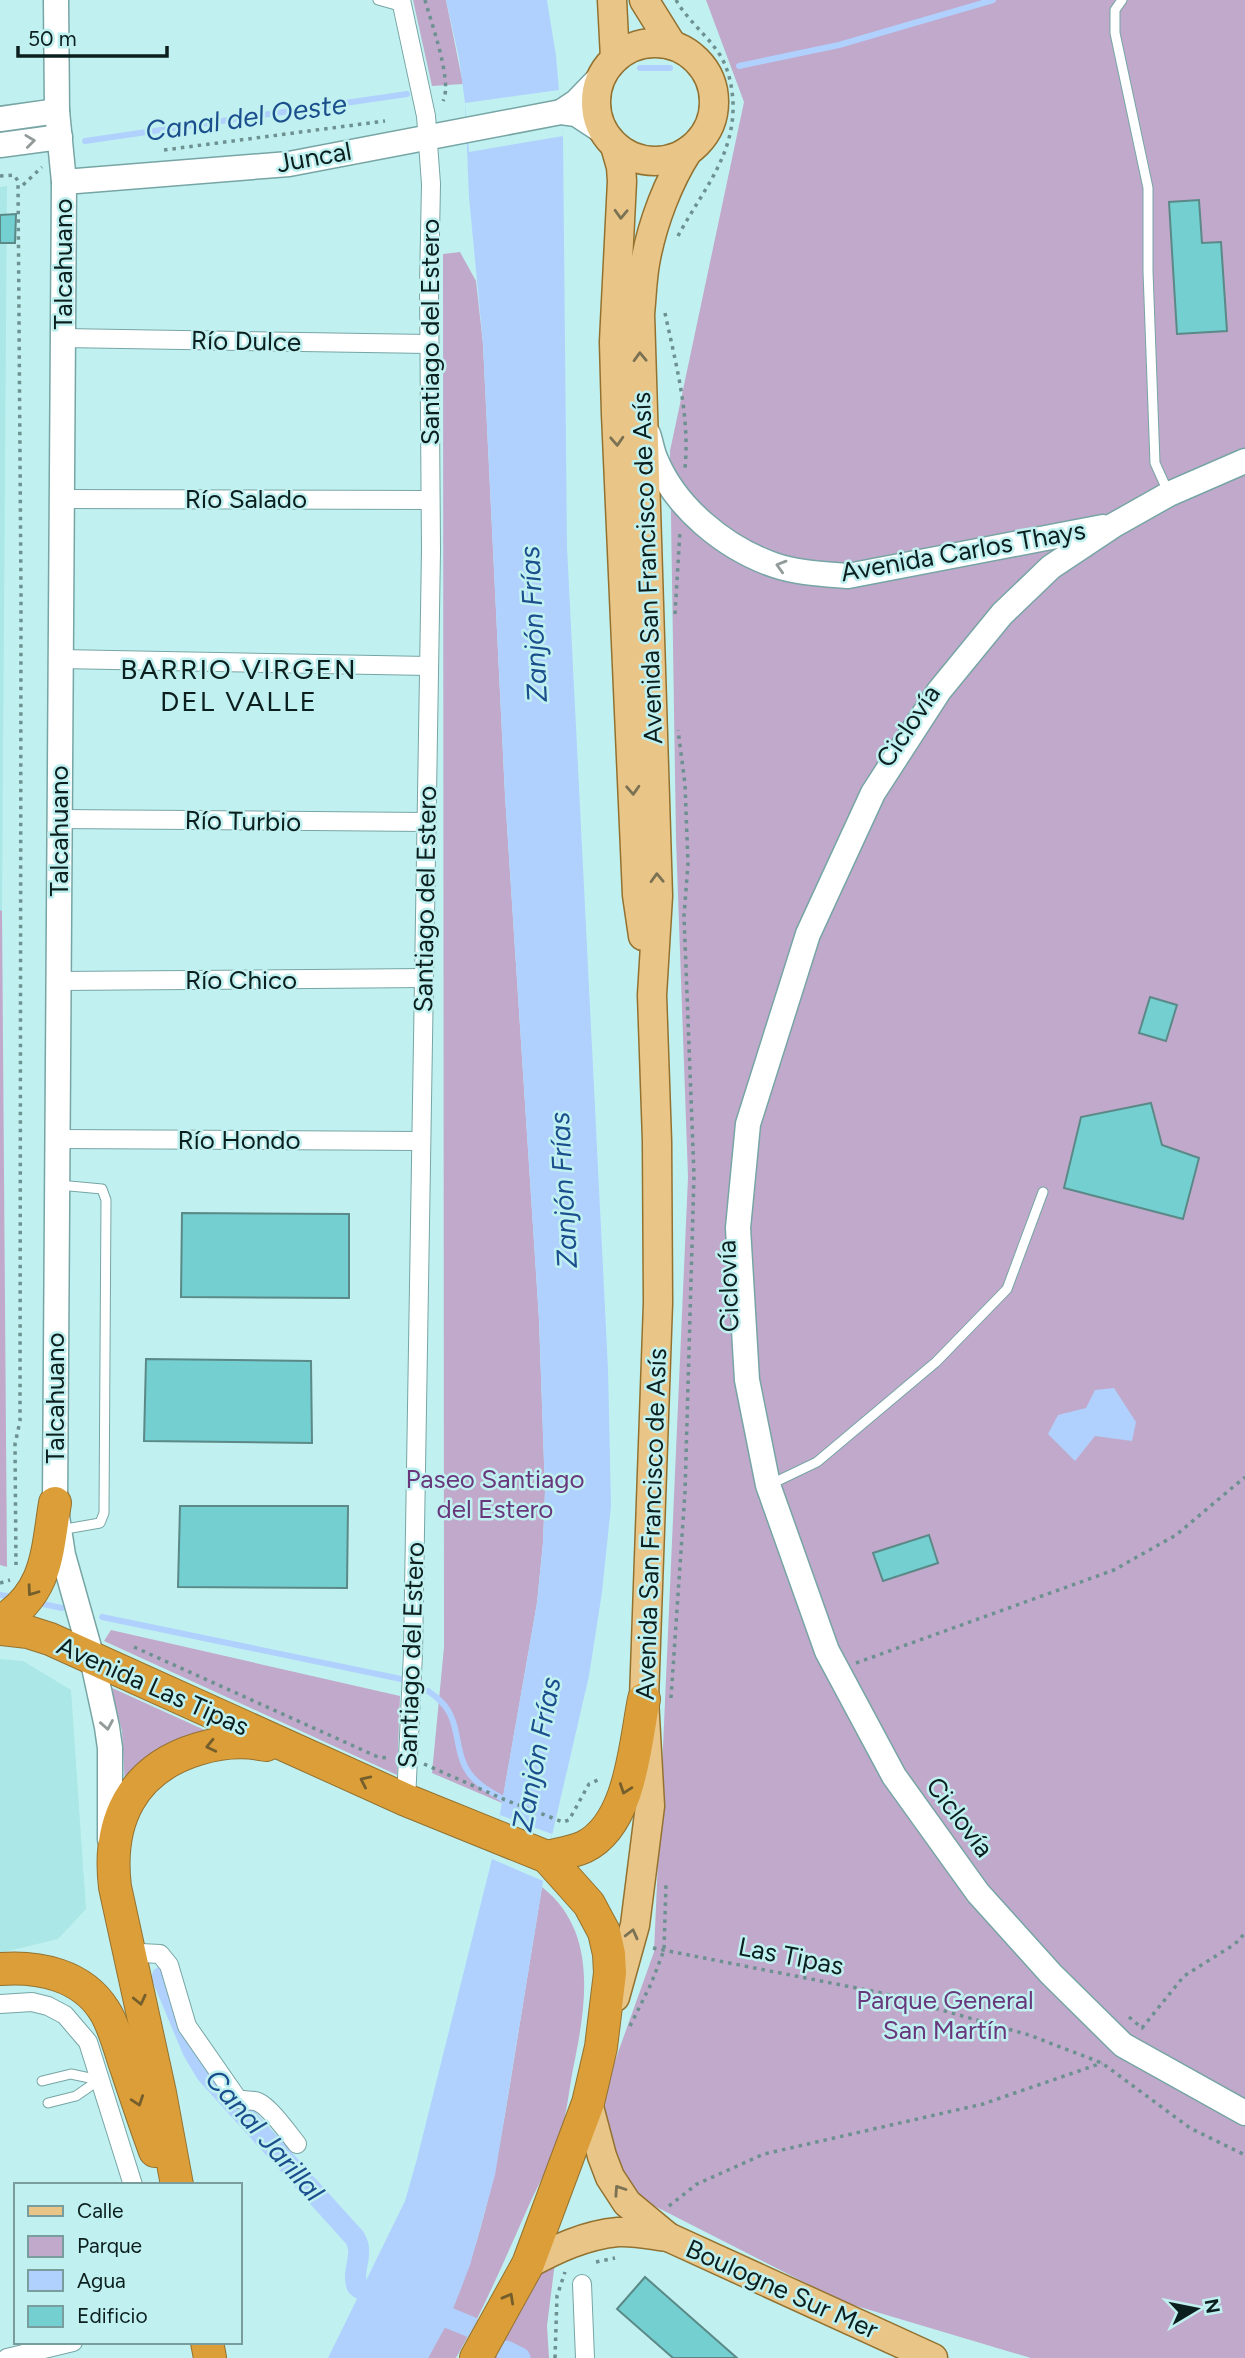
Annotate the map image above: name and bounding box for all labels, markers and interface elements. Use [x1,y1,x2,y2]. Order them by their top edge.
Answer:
scale bar [18,14,166,58]
text: 50 m [28,26,77,51]
water label: Canal del Oeste [143,86,349,148]
one-way arrow [24,134,36,149]
street label: Juncal [274,135,354,179]
street label: Talcahuano [47,199,79,329]
one-way arrow [614,208,629,219]
street label: Santiago del Estero [414,219,446,445]
street label: Río Dulce [191,324,301,358]
one-way arrow [632,351,647,362]
street label: Avenida San Francisco de Asís [625,391,669,745]
one-way arrow [610,436,625,447]
street label: Río Salado [185,483,307,515]
street label: Avenida Carlos Thays [838,514,1088,588]
water label: Zanjón Frías [512,545,554,703]
one-way arrow [775,559,787,574]
district label: BARRIO VIRGEN DEL VALLE [120,652,358,718]
street label: Ciclovía [869,679,947,773]
street label: Talcahuano [43,766,75,896]
street label: Santiago del Estero [407,785,443,1013]
one-way arrow [625,785,640,796]
street label: Río Turbio [184,804,302,838]
one-way arrow [650,872,665,883]
street label: Río Chico [185,964,297,996]
water label: Zanjón Frías [542,1111,584,1269]
street label: Río Hondo [177,1124,301,1156]
street label: Ciclovía [710,1239,746,1333]
street label: Talcahuano [39,1333,71,1463]
street label: Avenida San Francisco de Asís [629,1347,673,1701]
park label: Paseo Santiago del Estero [405,1463,585,1525]
street label: Santiago del Estero [391,1541,431,1769]
one-way arrow [28,1583,40,1596]
street label: Avenida Las Tipas [52,1629,254,1743]
water label: Zanjón Frías [504,1674,568,1834]
one-way arrow [98,1719,113,1731]
one-way arrow [205,1738,217,1752]
street label: Ciclovía [920,1771,1000,1863]
one-way arrow [360,1775,372,1789]
one-way arrow [619,1783,633,1795]
one-way arrow [624,1928,638,1940]
street label: Las Tipas [736,1930,846,1982]
park label: Parque General San Martín [856,1984,1034,2046]
one-way arrow [131,1993,146,2005]
water label: Canal Jarillal [198,2062,332,2209]
one-way arrow [130,2095,144,2107]
legend [14,2183,242,2344]
one-way arrow [614,2185,627,2198]
text: Calle [77,2198,124,2223]
street label: Boulogne Sur Mer [681,2232,883,2346]
text: Parque [77,2233,142,2258]
text: Agua [77,2268,126,2293]
north arrow [1161,2274,1231,2344]
one-way arrow [501,2293,514,2306]
text: N [1200,2297,1225,2315]
text: Edificio [77,2303,148,2328]

